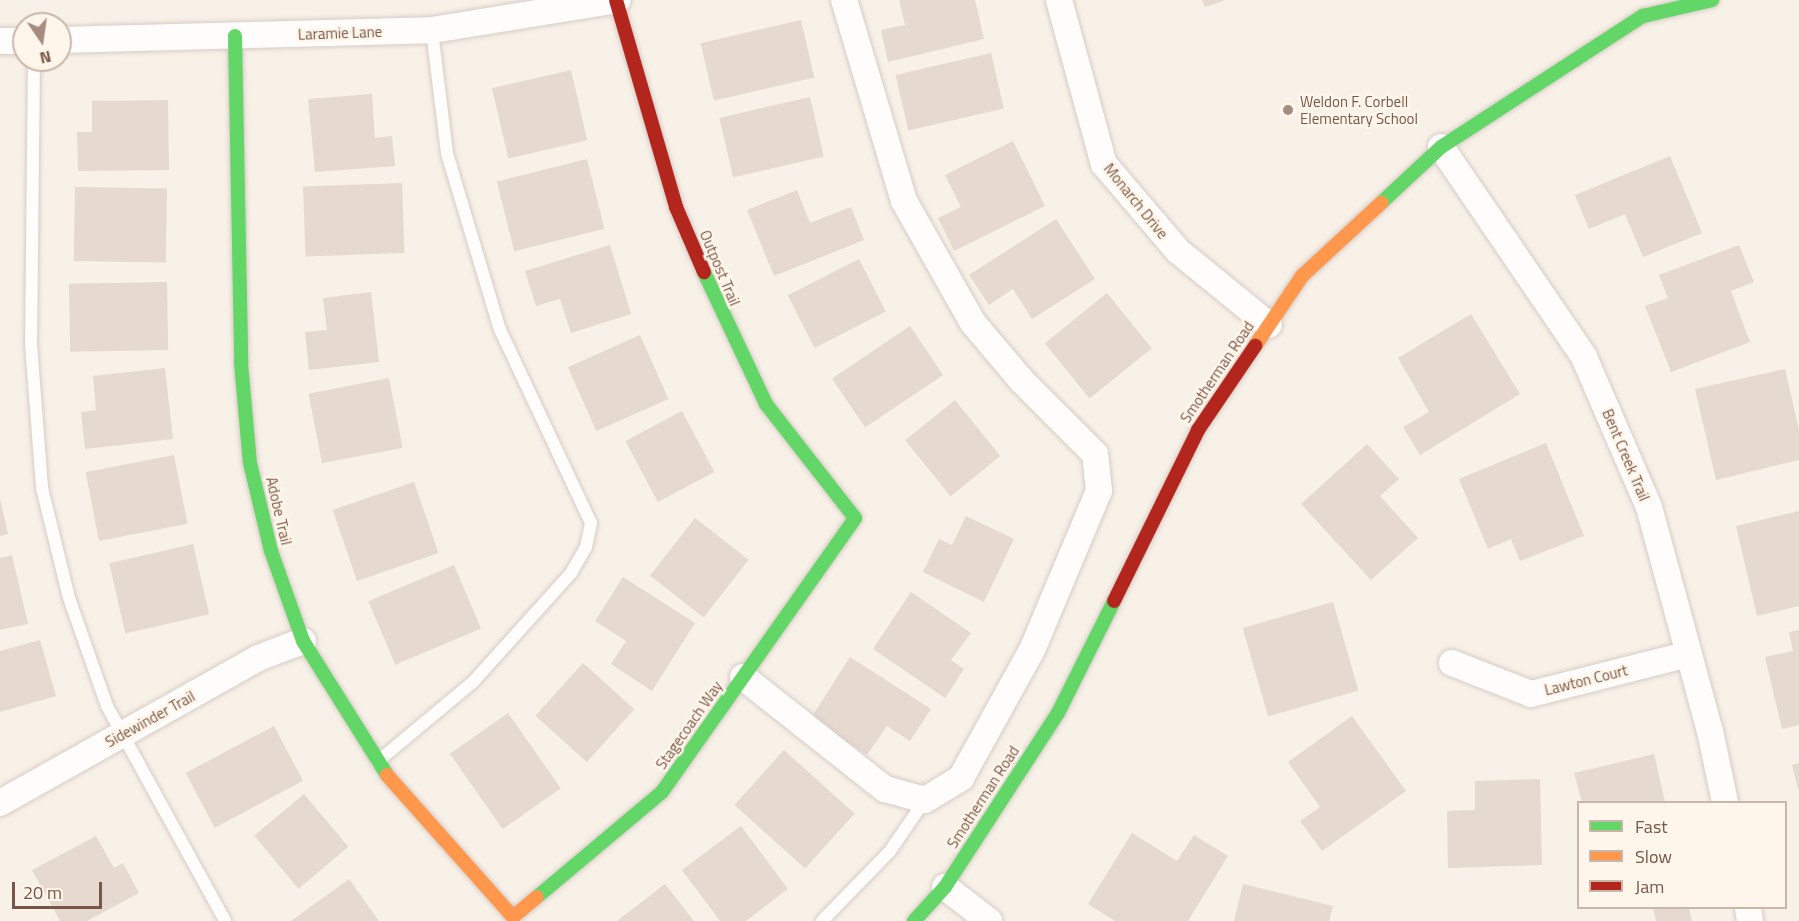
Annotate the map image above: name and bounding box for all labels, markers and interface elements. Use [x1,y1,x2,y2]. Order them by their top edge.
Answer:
north arrow [12,12,72,72]
street label: Laramie Lane [297,23,383,43]
text: N [37,45,54,71]
place label: Weldon F. Corbell Elementary School [1300,92,1418,127]
marker: Weldon F. Corbell Elementary School [1281,103,1295,117]
street label: Monarch Drive [1100,160,1172,242]
street label: Outpost Trail [696,227,744,309]
street label: Smotherman Road [1176,318,1258,426]
street label: Bent Creek Trail [1599,406,1653,504]
street label: Adobe Trail [262,475,296,547]
street label: Lawton Court [1543,661,1629,699]
street label: Stagecoach Way [652,677,726,773]
street label: Sidewinder Trail [102,687,198,751]
street label: Smotherman Road [943,742,1023,852]
legend [1577,801,1787,909]
text: Fast [1635,813,1668,840]
text: Slow [1635,843,1672,870]
scale bar [15,870,105,908]
text: Jam [1635,873,1664,900]
text: 20 m [23,879,62,906]

